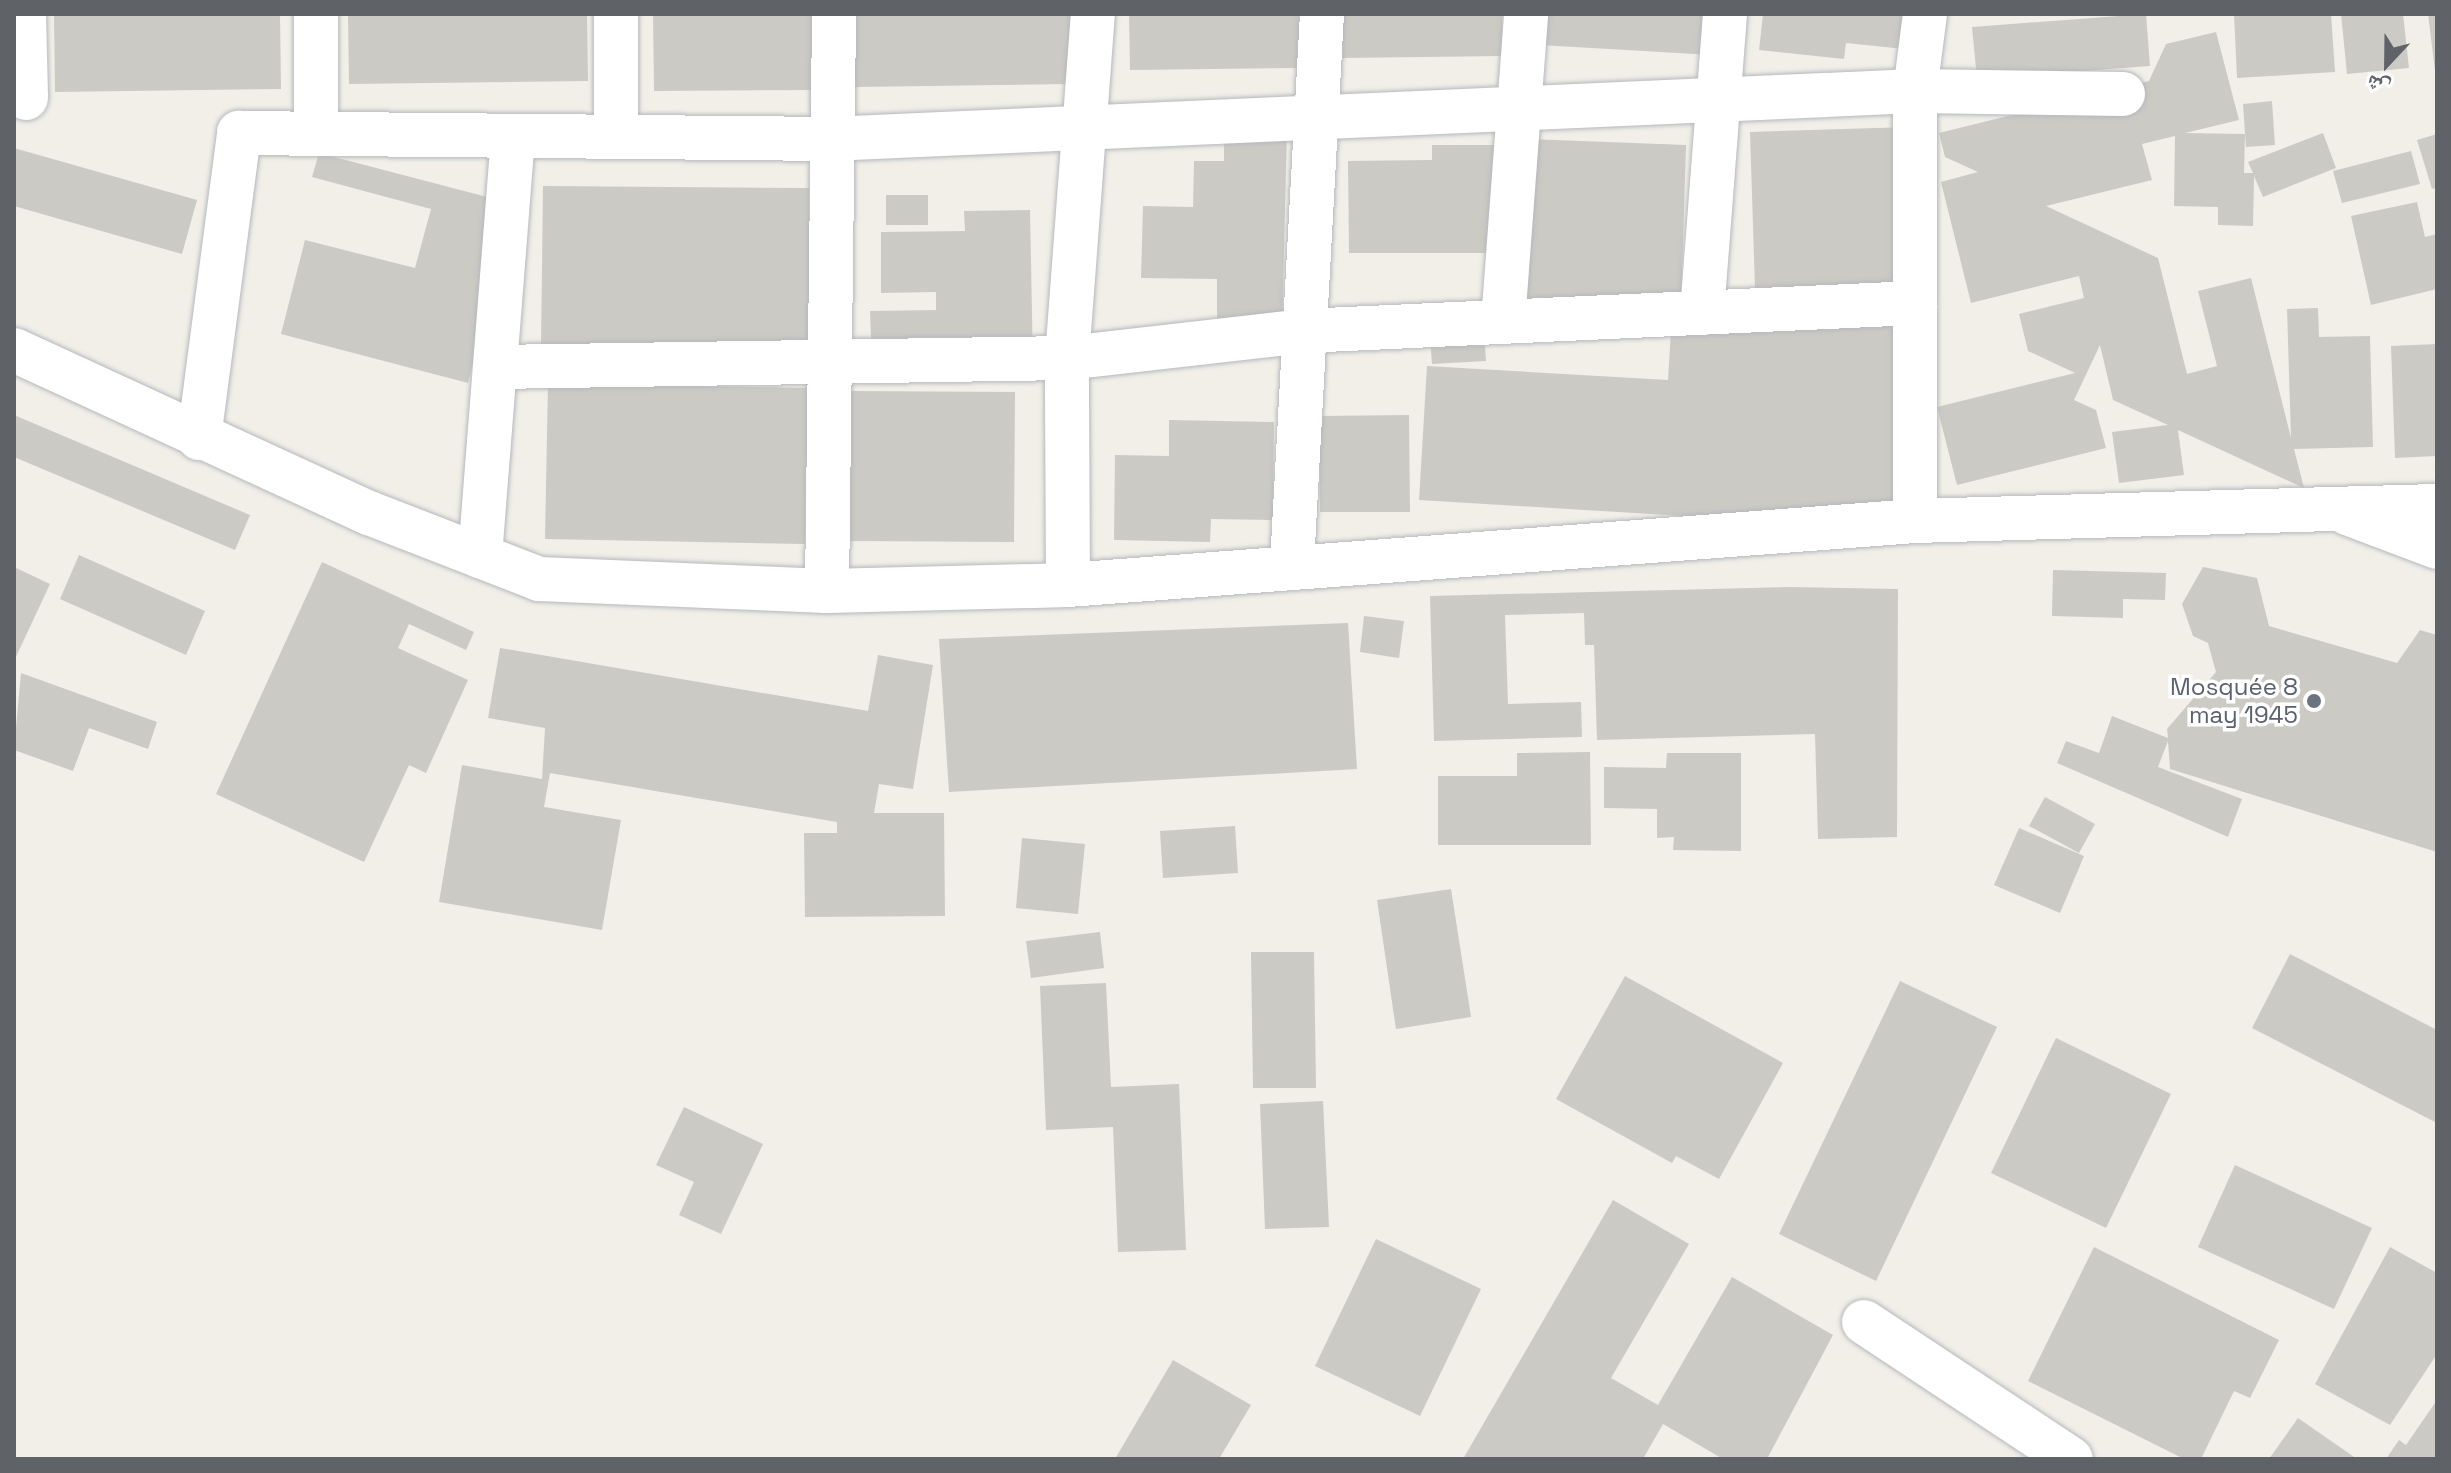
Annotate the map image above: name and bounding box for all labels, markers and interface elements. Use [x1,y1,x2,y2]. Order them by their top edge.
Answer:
north arrow [2347,24,2427,104]
text: ش [2362,69,2394,104]
place label: Mosquée 8 may 1945 [2170,673,2298,729]
marker: Mosquée 8 may 1945 [2305,692,2323,710]

